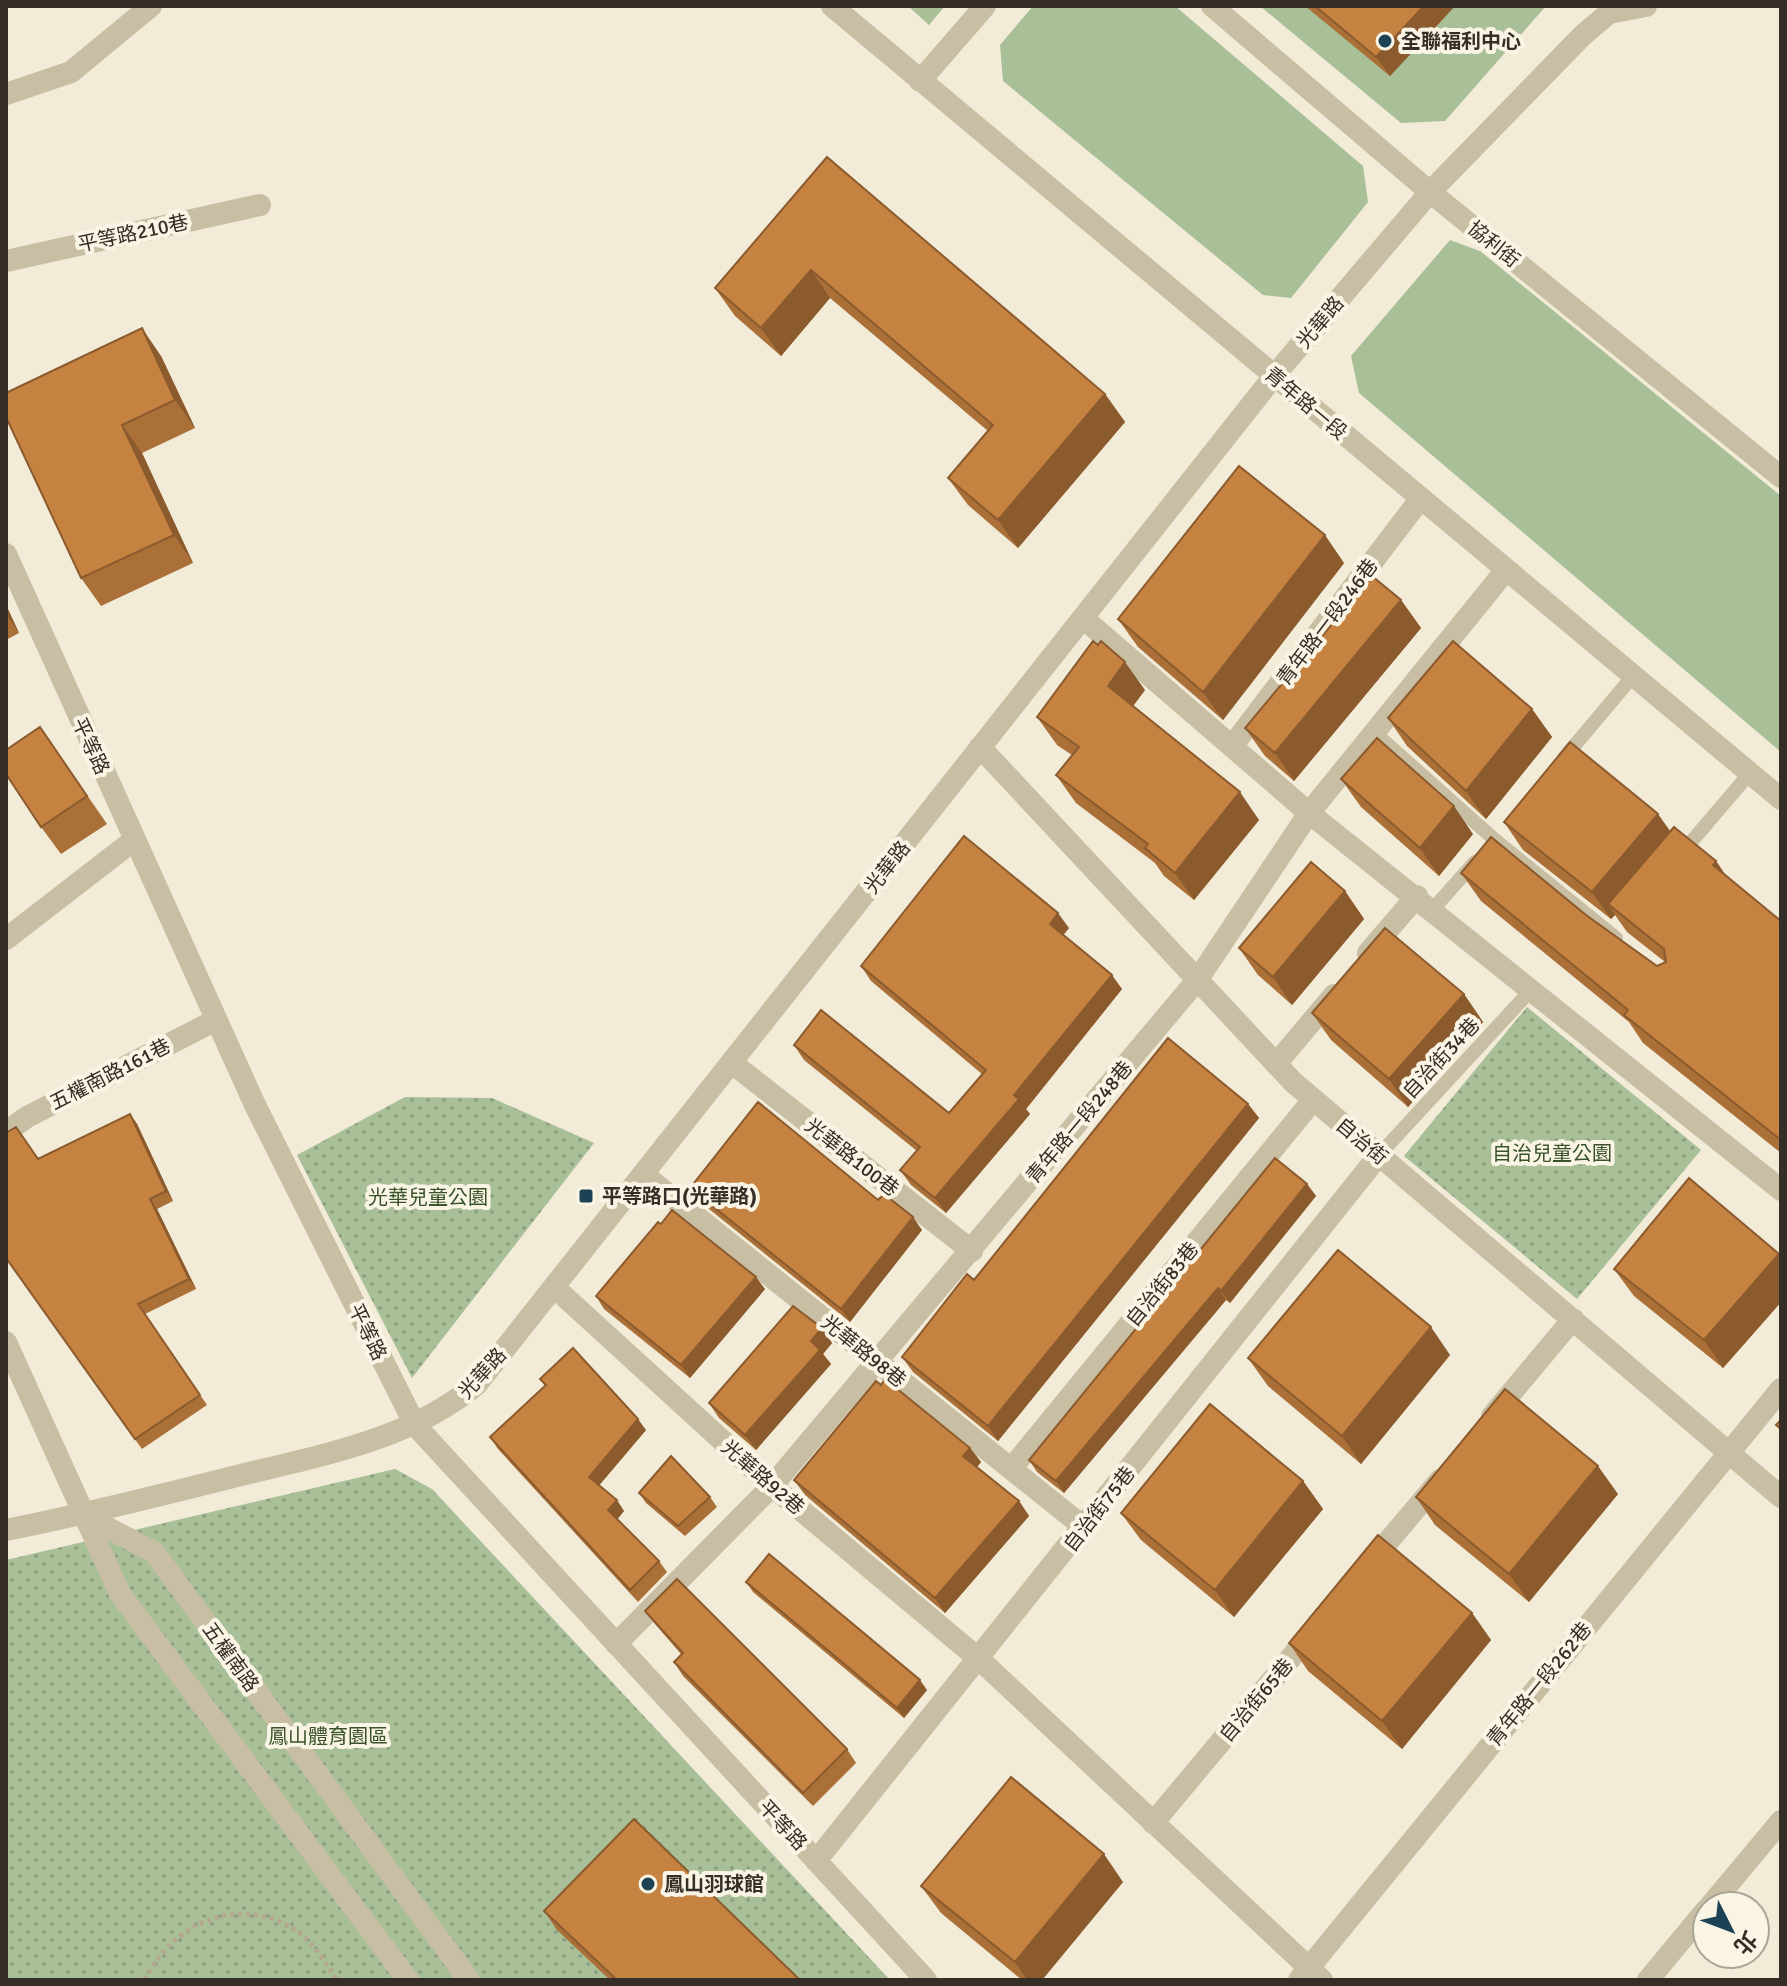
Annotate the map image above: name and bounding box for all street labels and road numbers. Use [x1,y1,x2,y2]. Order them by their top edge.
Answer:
street label: 平等路210巷 [76,210,191,257]
street label: 協利街 [1463,216,1525,273]
street label: 光華路 [1292,291,1349,353]
street label: 青年路一段 [1259,362,1352,445]
street label: 青年路一段246巷 [1272,554,1383,691]
street label: 平等路 [67,714,115,779]
street label: 光華路 [859,836,916,899]
street label: 自治街34巷 [1398,1013,1485,1104]
street label: 五權南路161巷 [46,1033,175,1116]
street label: 青年路一段248巷 [1021,1056,1138,1189]
street label: 光華路100巷 [800,1113,904,1202]
street label: 自治街 [1331,1113,1393,1170]
street label: 自治街83巷 [1121,1237,1204,1332]
street label: 平等路 [343,1300,392,1365]
street label: 光華路98巷 [816,1310,911,1393]
street label: 光華路 [453,1343,512,1404]
street label: 光華路92巷 [716,1435,809,1520]
street label: 自治街75巷 [1058,1462,1141,1557]
street label: 青年路一段262巷 [1482,1617,1597,1751]
street label: 五權南路 [197,1618,264,1697]
street label: 自治街65巷 [1214,1653,1299,1747]
street label: 平等路 [753,1795,812,1856]

